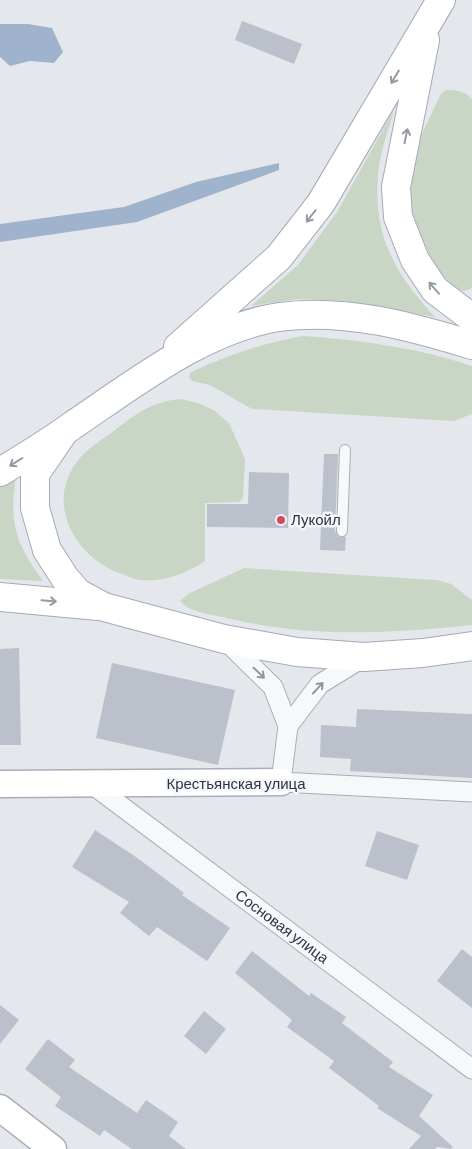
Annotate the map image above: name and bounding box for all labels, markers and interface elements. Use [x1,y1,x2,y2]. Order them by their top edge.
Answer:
one-way arrow [389,69,399,83]
one-way arrow [401,128,411,144]
one-way arrow [305,209,316,222]
one-way arrow [429,281,440,294]
one-way arrow [10,457,24,467]
place label: Лукойл [291,510,341,528]
marker: Лукойл [275,514,287,526]
one-way arrow [40,597,56,606]
one-way arrow [252,667,265,679]
one-way arrow [312,681,324,694]
street label: Крестьянская улица [166,774,306,792]
street label: Сосновая улица [232,885,333,967]

